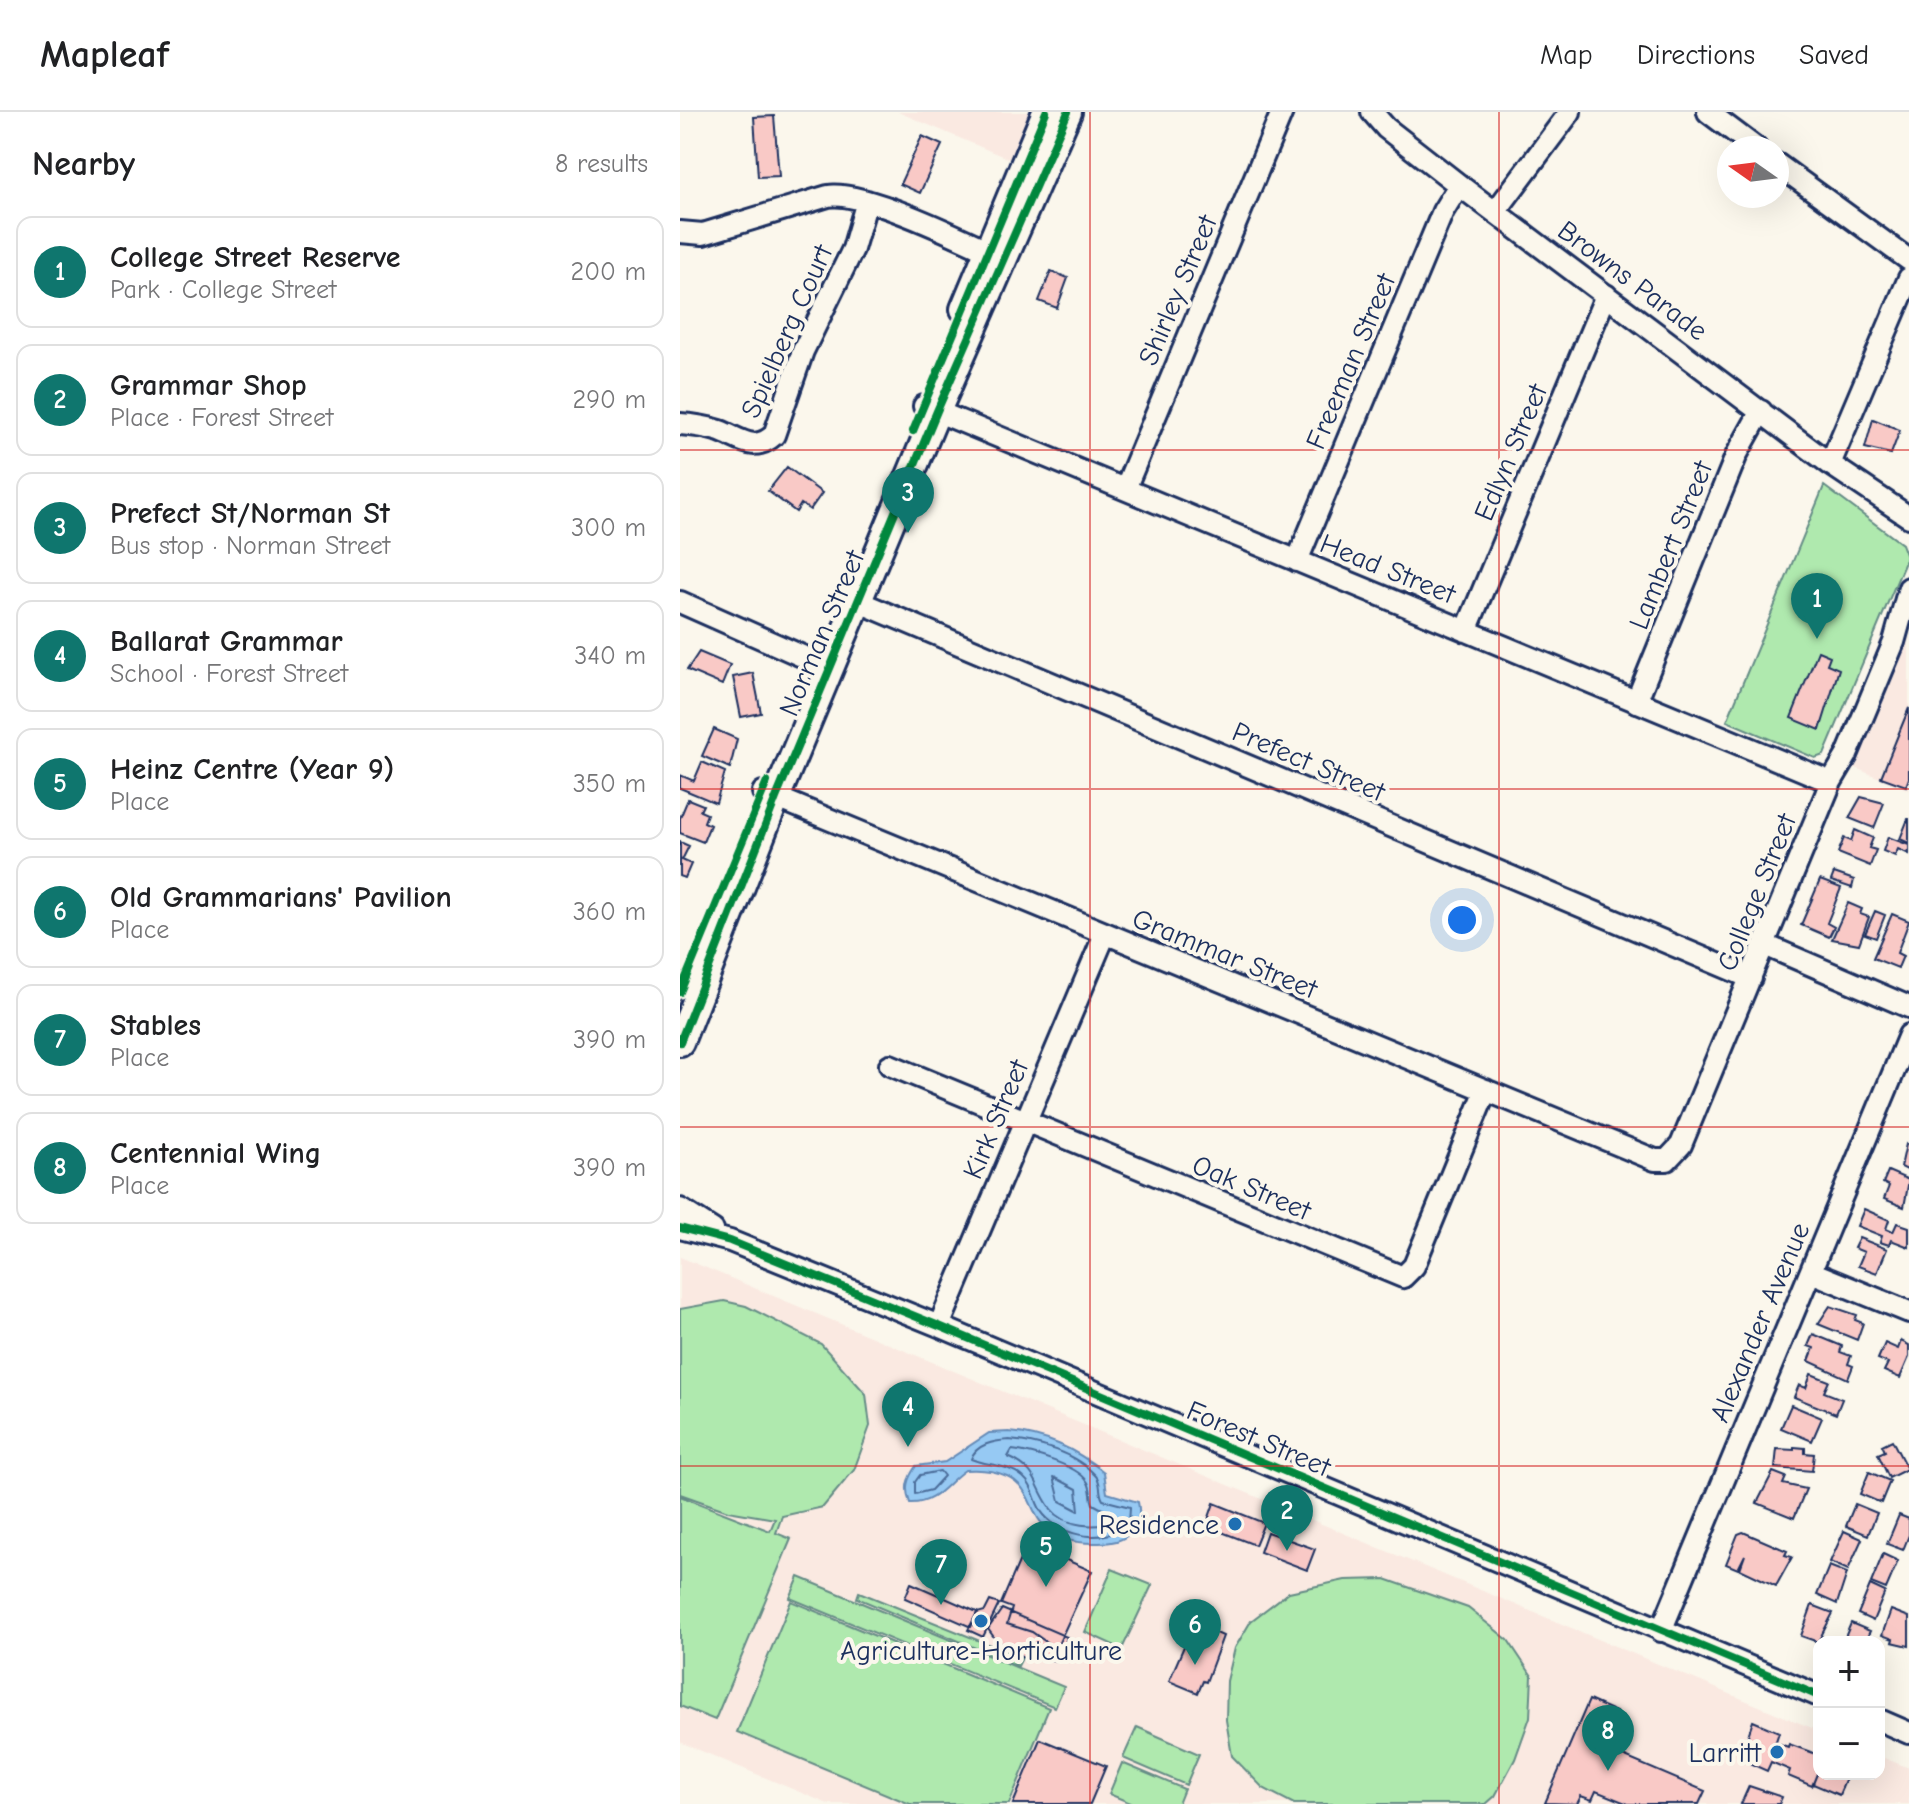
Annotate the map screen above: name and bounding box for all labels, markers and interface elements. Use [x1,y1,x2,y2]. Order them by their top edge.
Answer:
text: Mapleaf [40,33,169,77]
text: Map [1540,39,1593,71]
text: Directions [1637,39,1755,71]
text: Saved [1799,39,1869,71]
north arrow [1717,136,1789,208]
text: Nearby [32,144,135,184]
text: 8 results [555,149,648,179]
street label: Shirley Street [1132,210,1224,370]
street label: Browns Parade [1551,214,1713,347]
street label: Spielberg Court [735,239,840,423]
text: College Street Reserve [110,240,400,275]
text: 1 [55,257,65,287]
text: 200 m [571,257,646,287]
street label: Freeman Street [1300,268,1403,454]
text: Park · College Street [110,275,336,305]
text: Grammar Shop [110,368,307,403]
street label: Edlyn Street [1468,378,1554,526]
text: 2 [54,385,66,415]
text: 290 m [573,385,646,415]
text: Place · Forest Street [110,403,333,433]
street label: Lambert Street [1623,456,1720,634]
pin: 3 [882,467,934,533]
text: Prefect St/Norman St [110,496,390,531]
text: 3 [54,513,66,543]
text: 300 m [571,513,646,543]
street label: Head Street [1315,527,1461,611]
text: Bus stop · Norman Street [110,531,390,561]
street label: Norman Street [773,545,872,721]
pin: 1 [1791,573,1843,639]
text: Ballarat Grammar [110,624,343,659]
text: 4 [54,641,66,671]
text: 340 m [574,641,646,671]
text: School · Forest Street [110,659,348,689]
street label: Prefect Street [1228,715,1391,809]
text: Heinz Centre (Year 9) [110,752,394,787]
text: 5 [53,769,67,799]
text: 350 m [573,769,646,799]
text: Place [110,787,169,817]
street label: College Street [1711,808,1803,976]
text: Old Grammarians' Pavilion [110,880,452,915]
text: 6 [53,897,67,927]
text: 360 m [573,897,646,927]
your location [1442,900,1482,940]
street label: Grammar Street [1128,902,1323,1006]
text: Place [110,915,169,945]
text: Stables [110,1008,201,1043]
text: 7 [54,1025,66,1055]
text: 390 m [573,1025,646,1055]
text: Place [110,1043,169,1073]
street label: Kirk Street [957,1054,1036,1184]
text: Centennial Wing [110,1136,321,1171]
street label: Oak Street [1188,1149,1317,1228]
text: 8 [53,1153,67,1183]
text: 390 m [573,1153,646,1183]
text: Place [110,1171,169,1201]
street label: Alexander Avenue [1703,1218,1816,1427]
pin: 4 [882,1381,934,1447]
street label: Forest Street [1182,1394,1336,1484]
pin: 2 [1261,1485,1313,1551]
place label: Residence [1099,1509,1219,1541]
marker: Residence [1226,1515,1244,1533]
pin: 5 [1020,1521,1072,1587]
pin: 7 [915,1539,967,1605]
pin: 6 [1169,1599,1221,1665]
marker: Agriculture-Horticulture [972,1612,990,1630]
place label: Agriculture-Horticulture [840,1635,1122,1667]
map controls [1813,1636,1885,1780]
button: + [1813,1636,1885,1708]
pin: 8 [1582,1705,1634,1771]
button: − [1813,1708,1885,1780]
place label: Larritt [1688,1737,1762,1769]
marker: Larritt [1768,1743,1786,1761]

